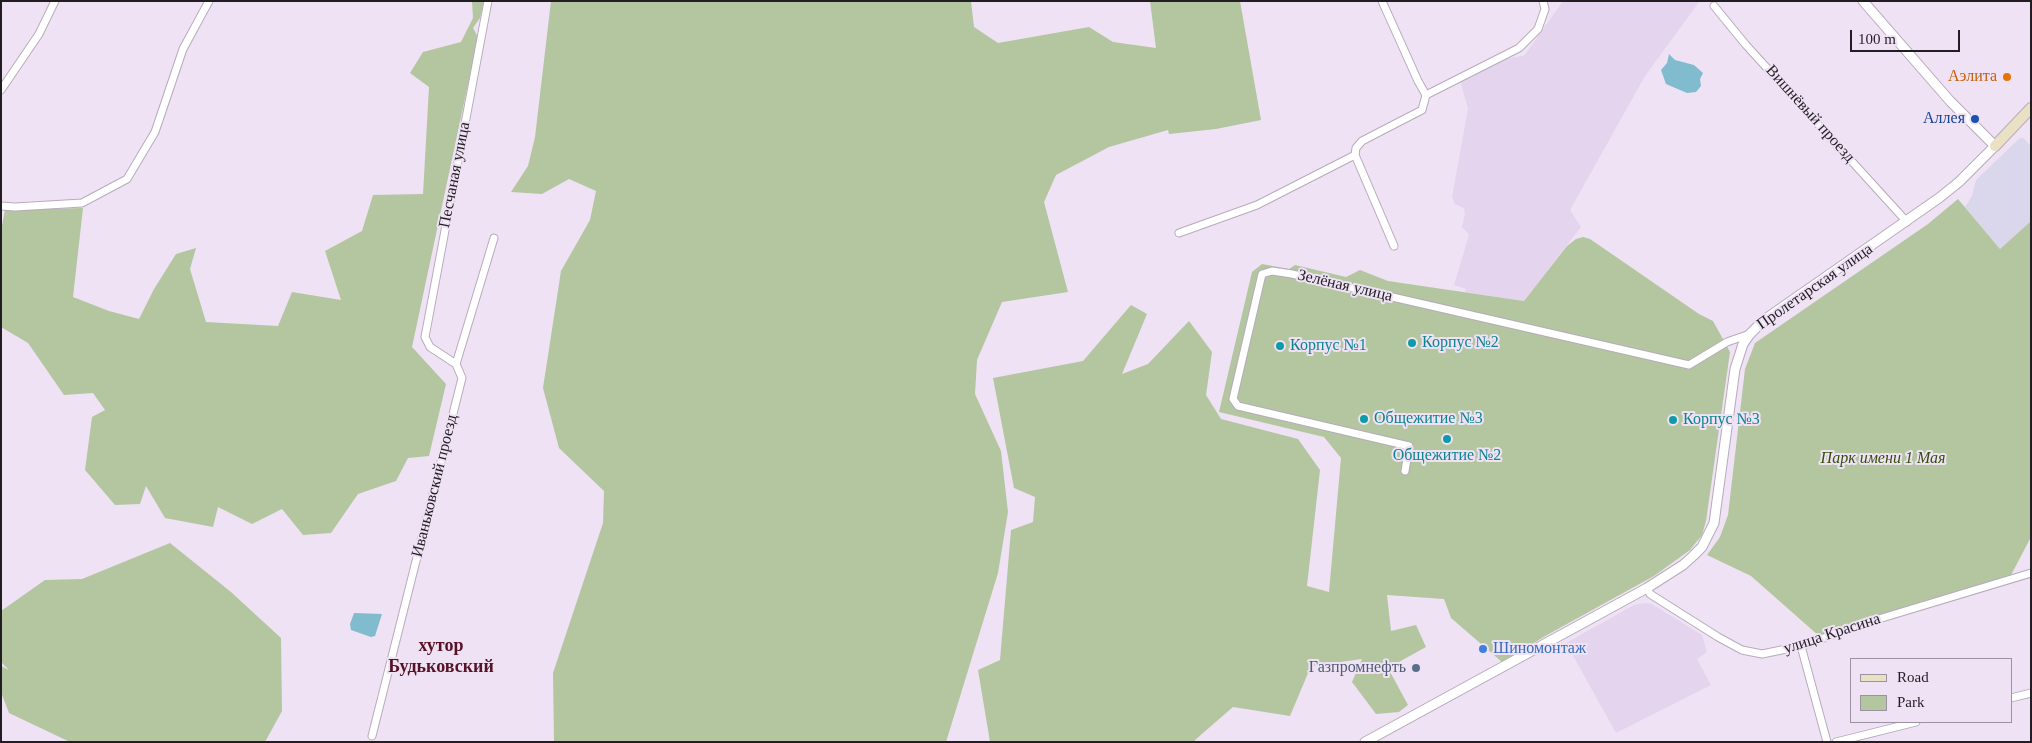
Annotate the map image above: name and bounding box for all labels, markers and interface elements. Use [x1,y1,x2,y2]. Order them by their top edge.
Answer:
scale bar [1852,20,1962,52]
text: 100 m [1858,31,1896,47]
street label: Вишнёвый проезд [1761,61,1859,167]
place label: Аэлита [1948,67,1997,87]
marker: Аэлита [2001,71,2013,83]
place label: Аллея [1923,109,1965,129]
marker: Аллея [1969,113,1981,125]
street label: Песчаная улица [435,120,475,230]
street label: Пролетарская улица [1753,240,1877,334]
street label: Зелёная улица [1296,266,1394,306]
place label: Корпус №2 [1422,333,1499,353]
place label: Корпус №1 [1290,336,1367,356]
marker: Корпус №2 [1406,337,1418,349]
marker: Корпус №1 [1274,340,1286,352]
place label: Общежитие №3 [1374,409,1483,429]
place label: Корпус №3 [1683,410,1760,430]
street label: Иваньковский проезд [408,413,462,559]
marker: Общежитие №3 [1358,413,1370,425]
marker: Корпус №3 [1667,414,1679,426]
marker: Общежитие №2 [1441,433,1453,445]
place label: Общежитие №2 [1393,446,1501,466]
park label: Парк имени 1 Мая [1821,449,1945,469]
street label: улица Красина [1781,609,1883,659]
district label: хутор Будьковский [388,635,494,678]
place label: Шиномонтаж [1493,639,1586,659]
marker: Шиномонтаж [1477,643,1489,655]
place label: Газпромнефть [1309,658,1406,678]
legend [1850,658,2012,723]
marker: Газпромнефть [1410,662,1422,674]
text: Road [1897,669,1929,685]
text: Park [1897,694,1925,710]

